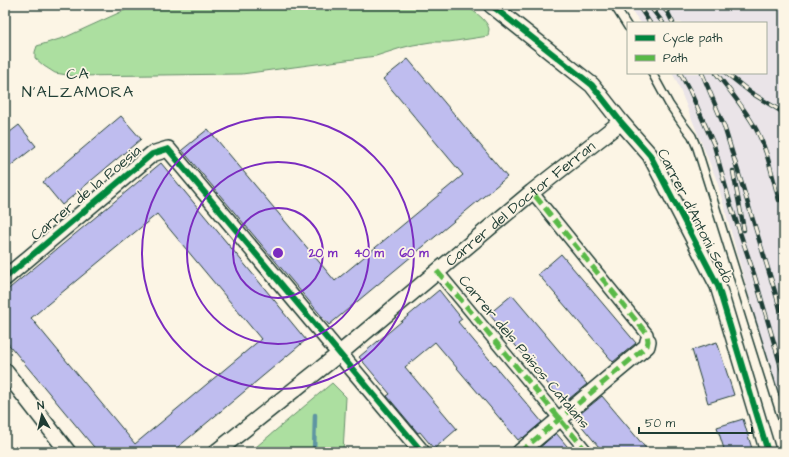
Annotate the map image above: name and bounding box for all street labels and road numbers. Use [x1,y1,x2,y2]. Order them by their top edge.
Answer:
street label: Carrer del Doctor Ferran [441,135,600,271]
street label: Carrer de la Poesia [26,140,146,246]
street label: Carrer d'Antoni Sedó [652,145,738,287]
street label: Carrer dels Països Catalans [453,271,595,434]

